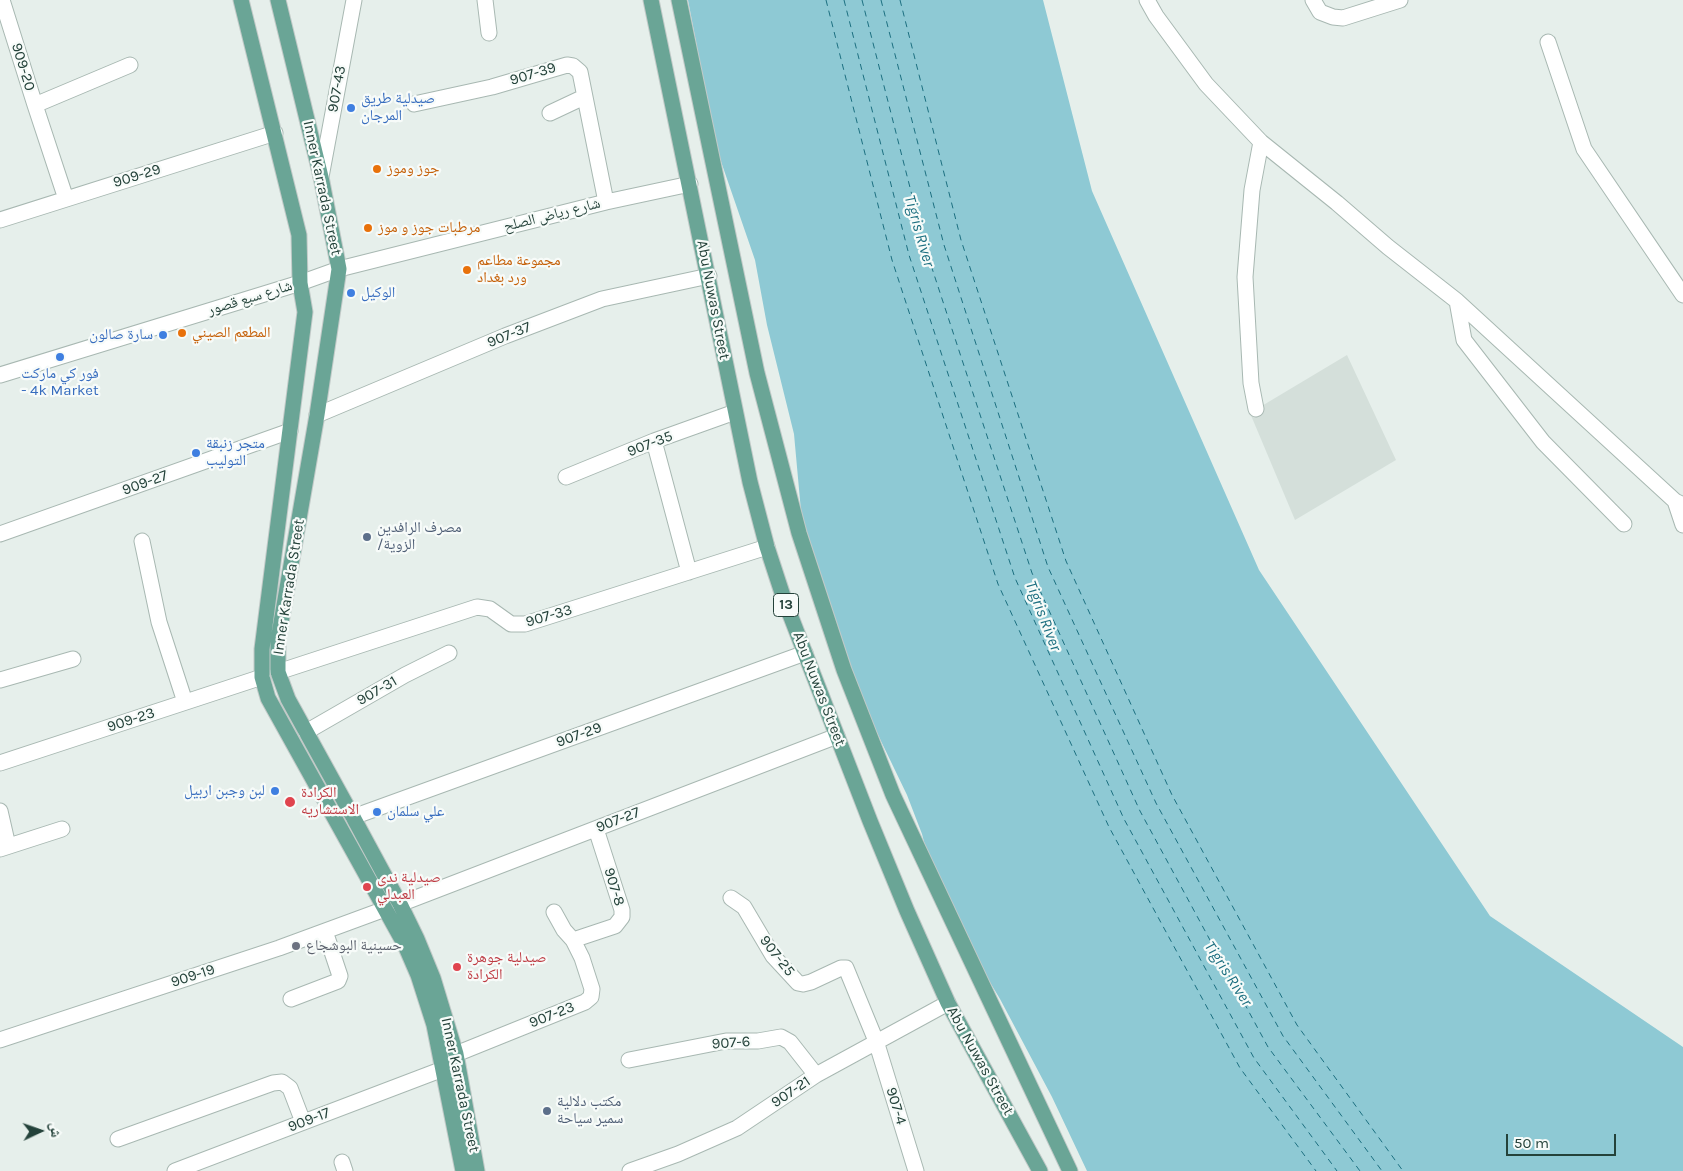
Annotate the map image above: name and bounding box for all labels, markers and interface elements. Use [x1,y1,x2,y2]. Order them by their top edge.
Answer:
street label: 909-20 [7,41,39,93]
street label: 907-39 [508,58,558,90]
street label: 907-43 [324,64,350,114]
place label: صيدلية طريق المرجان [361,90,435,125]
marker: صيدلية طريق المرجان [345,102,357,114]
street label: Inner Karrada Street [299,119,345,257]
street label: 909-29 [111,160,163,192]
place label: جوز وموز [387,160,440,178]
marker: جوز وموز [371,163,383,175]
water label: Tigris River [900,193,938,269]
street label: شارع رياض الصلح [502,194,602,236]
place label: مرطبات جوز و موز [378,219,480,237]
marker: مرطبات جوز و موز [362,222,374,234]
street label: Abu Nuwas Street [693,239,733,361]
place label: مجموعة مطاعم ورد بغداد [477,252,561,287]
marker: مجموعة مطاعم ورد بغداد [461,264,473,276]
street label: شارع سبع قصور [205,277,295,319]
place label: الوكيل [361,284,395,302]
marker: الوكيل [345,287,357,299]
street label: 907-37 [484,318,534,352]
place label: المطعم الصيني [192,324,271,342]
place label: سارة صالون [89,326,153,344]
marker: المطعم الصيني [176,327,188,339]
marker: سارة صالون [157,329,169,341]
marker: فور كي ماركت - 4k Market [54,351,66,363]
place label: فور كي ماركت - 4k Market [21,365,99,400]
street label: 907-35 [625,427,675,461]
place label: متجر زنبقة التوليب [206,435,265,470]
marker: متجر زنبقة التوليب [190,447,202,459]
street label: 909-27 [120,466,170,500]
street label: Inner Karrada Street [269,518,309,656]
place label: مصرف الرافدين /الزوية [377,519,462,554]
marker: مصرف الرافدين /الزوية [361,531,373,543]
water label: Tigris River [1021,578,1065,654]
road number: 13 [774,594,798,616]
street label: 907-33 [524,601,574,631]
street label: Abu Nuwas Street [789,629,849,749]
street label: 907-31 [354,672,400,710]
street label: 909-23 [105,704,157,736]
street label: 907-29 [554,718,604,752]
place label: لبن وجبن اربيل [184,782,265,800]
place label: الكرادة الاستشاريه [301,784,359,819]
marker: لبن وجبن اربيل [269,785,281,797]
marker: الكرادة الاستشاريه [283,795,297,809]
place label: علي سلمان [387,803,444,821]
street label: 907-27 [593,803,643,837]
marker: علي سلمان [371,806,383,818]
street label: 907-8 [600,866,628,908]
place label: صيدلية ندى العبدلي [377,869,441,904]
marker: صيدلية ندى العبدلي [361,881,373,893]
street label: 907-25 [755,932,799,980]
place label: حسينية البوشجاع [306,937,402,955]
water label: Tigris River [1200,938,1256,1010]
marker: حسينية البوشجاع [290,940,302,952]
place label: صيدلية جوهرة الكرادة [467,949,547,984]
street label: 909-19 [169,960,217,992]
marker: صيدلية جوهرة الكرادة [451,961,463,973]
street label: 907-23 [527,998,577,1032]
street label: Abu Nuwas Street [943,1004,1017,1118]
street label: Inner Karrada Street [437,1016,483,1154]
street label: 907-6 [711,1033,751,1053]
street label: 907-21 [768,1072,814,1112]
street label: 907-4 [882,1085,910,1127]
place label: مكتب دلالية سمير سياحة [557,1093,623,1128]
street label: 909-17 [285,1104,333,1136]
marker: مكتب دلالية سمير سياحة [541,1105,553,1117]
north arrow [15,1106,65,1156]
text: ش [47,1122,64,1138]
scale bar [1508,1124,1618,1156]
text: 50 m [1514,1134,1549,1152]

